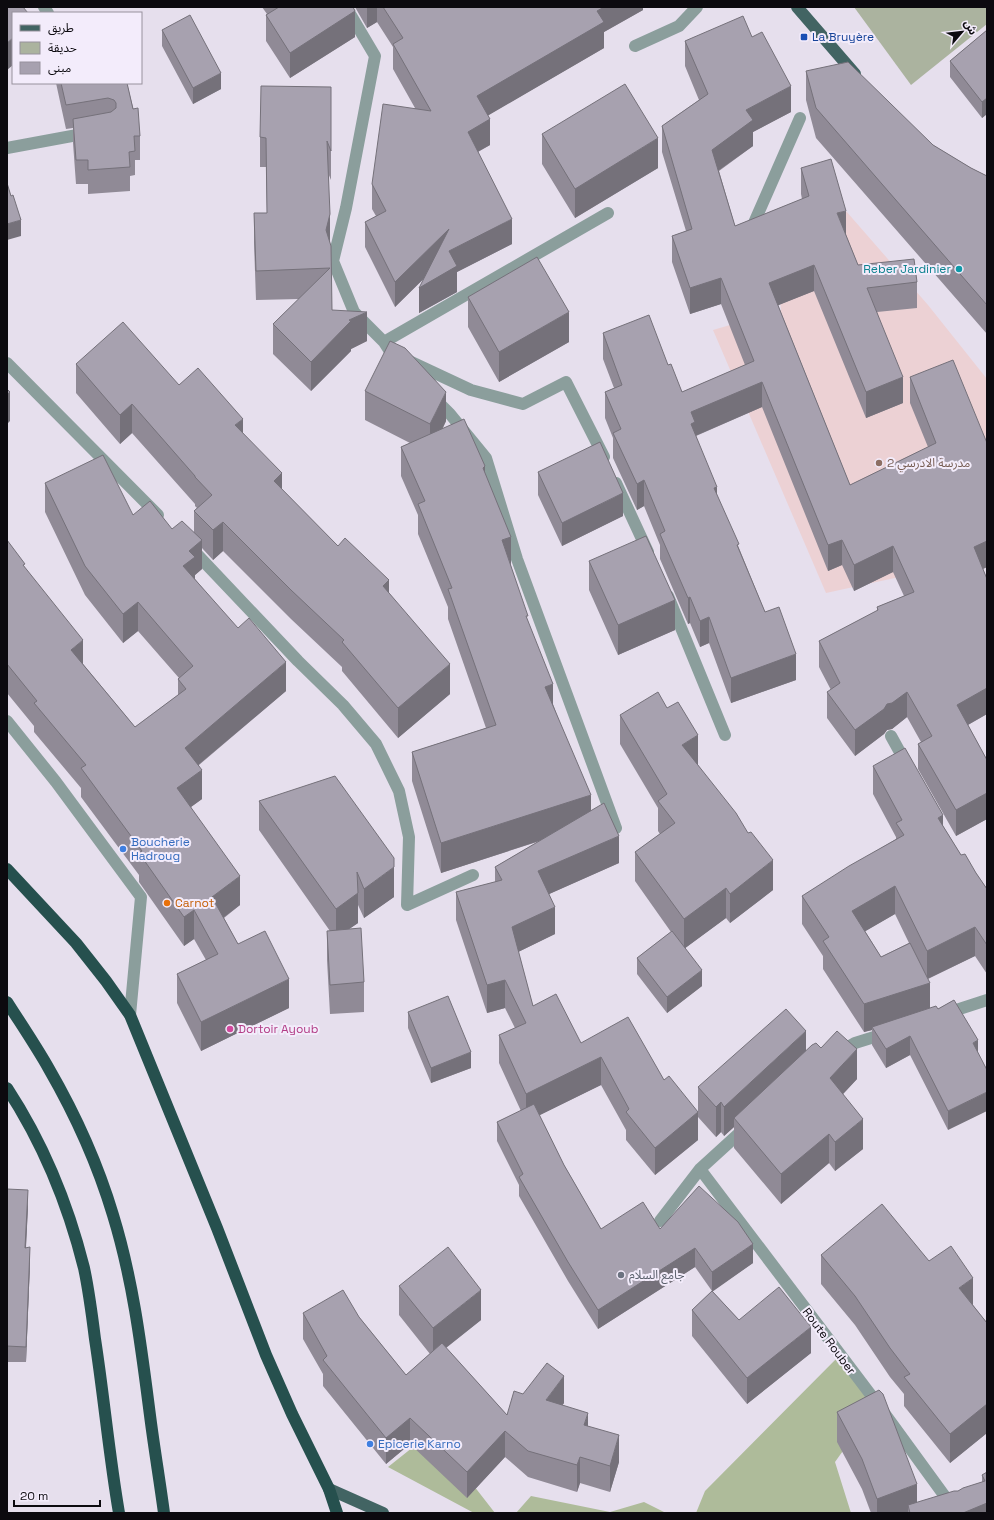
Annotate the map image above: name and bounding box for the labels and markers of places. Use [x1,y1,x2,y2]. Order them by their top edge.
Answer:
place label: La Bruyère [812,29,874,45]
marker: La Bruyère [799,32,809,42]
place label: Reber Jardinier [863,261,951,277]
marker: Reber Jardinier [954,264,964,274]
place label: مدرسة الادرسي 2 [887,455,970,473]
marker: مدرسة الادرسي 2 [874,458,884,468]
place label: Boucherie Hadroug [131,834,190,864]
marker: Boucherie Hadroug [118,844,128,854]
place label: Carnot [175,895,214,911]
marker: Carnot [162,898,172,908]
place label: Dortoir Ayoub [238,1021,319,1037]
marker: Dortoir Ayoub [225,1024,235,1034]
place label: جامع السلام [629,1267,685,1284]
marker: جامع السلام [616,1270,626,1280]
place label: Epicerie Karno [378,1436,461,1452]
marker: Epicerie Karno [365,1439,375,1449]

